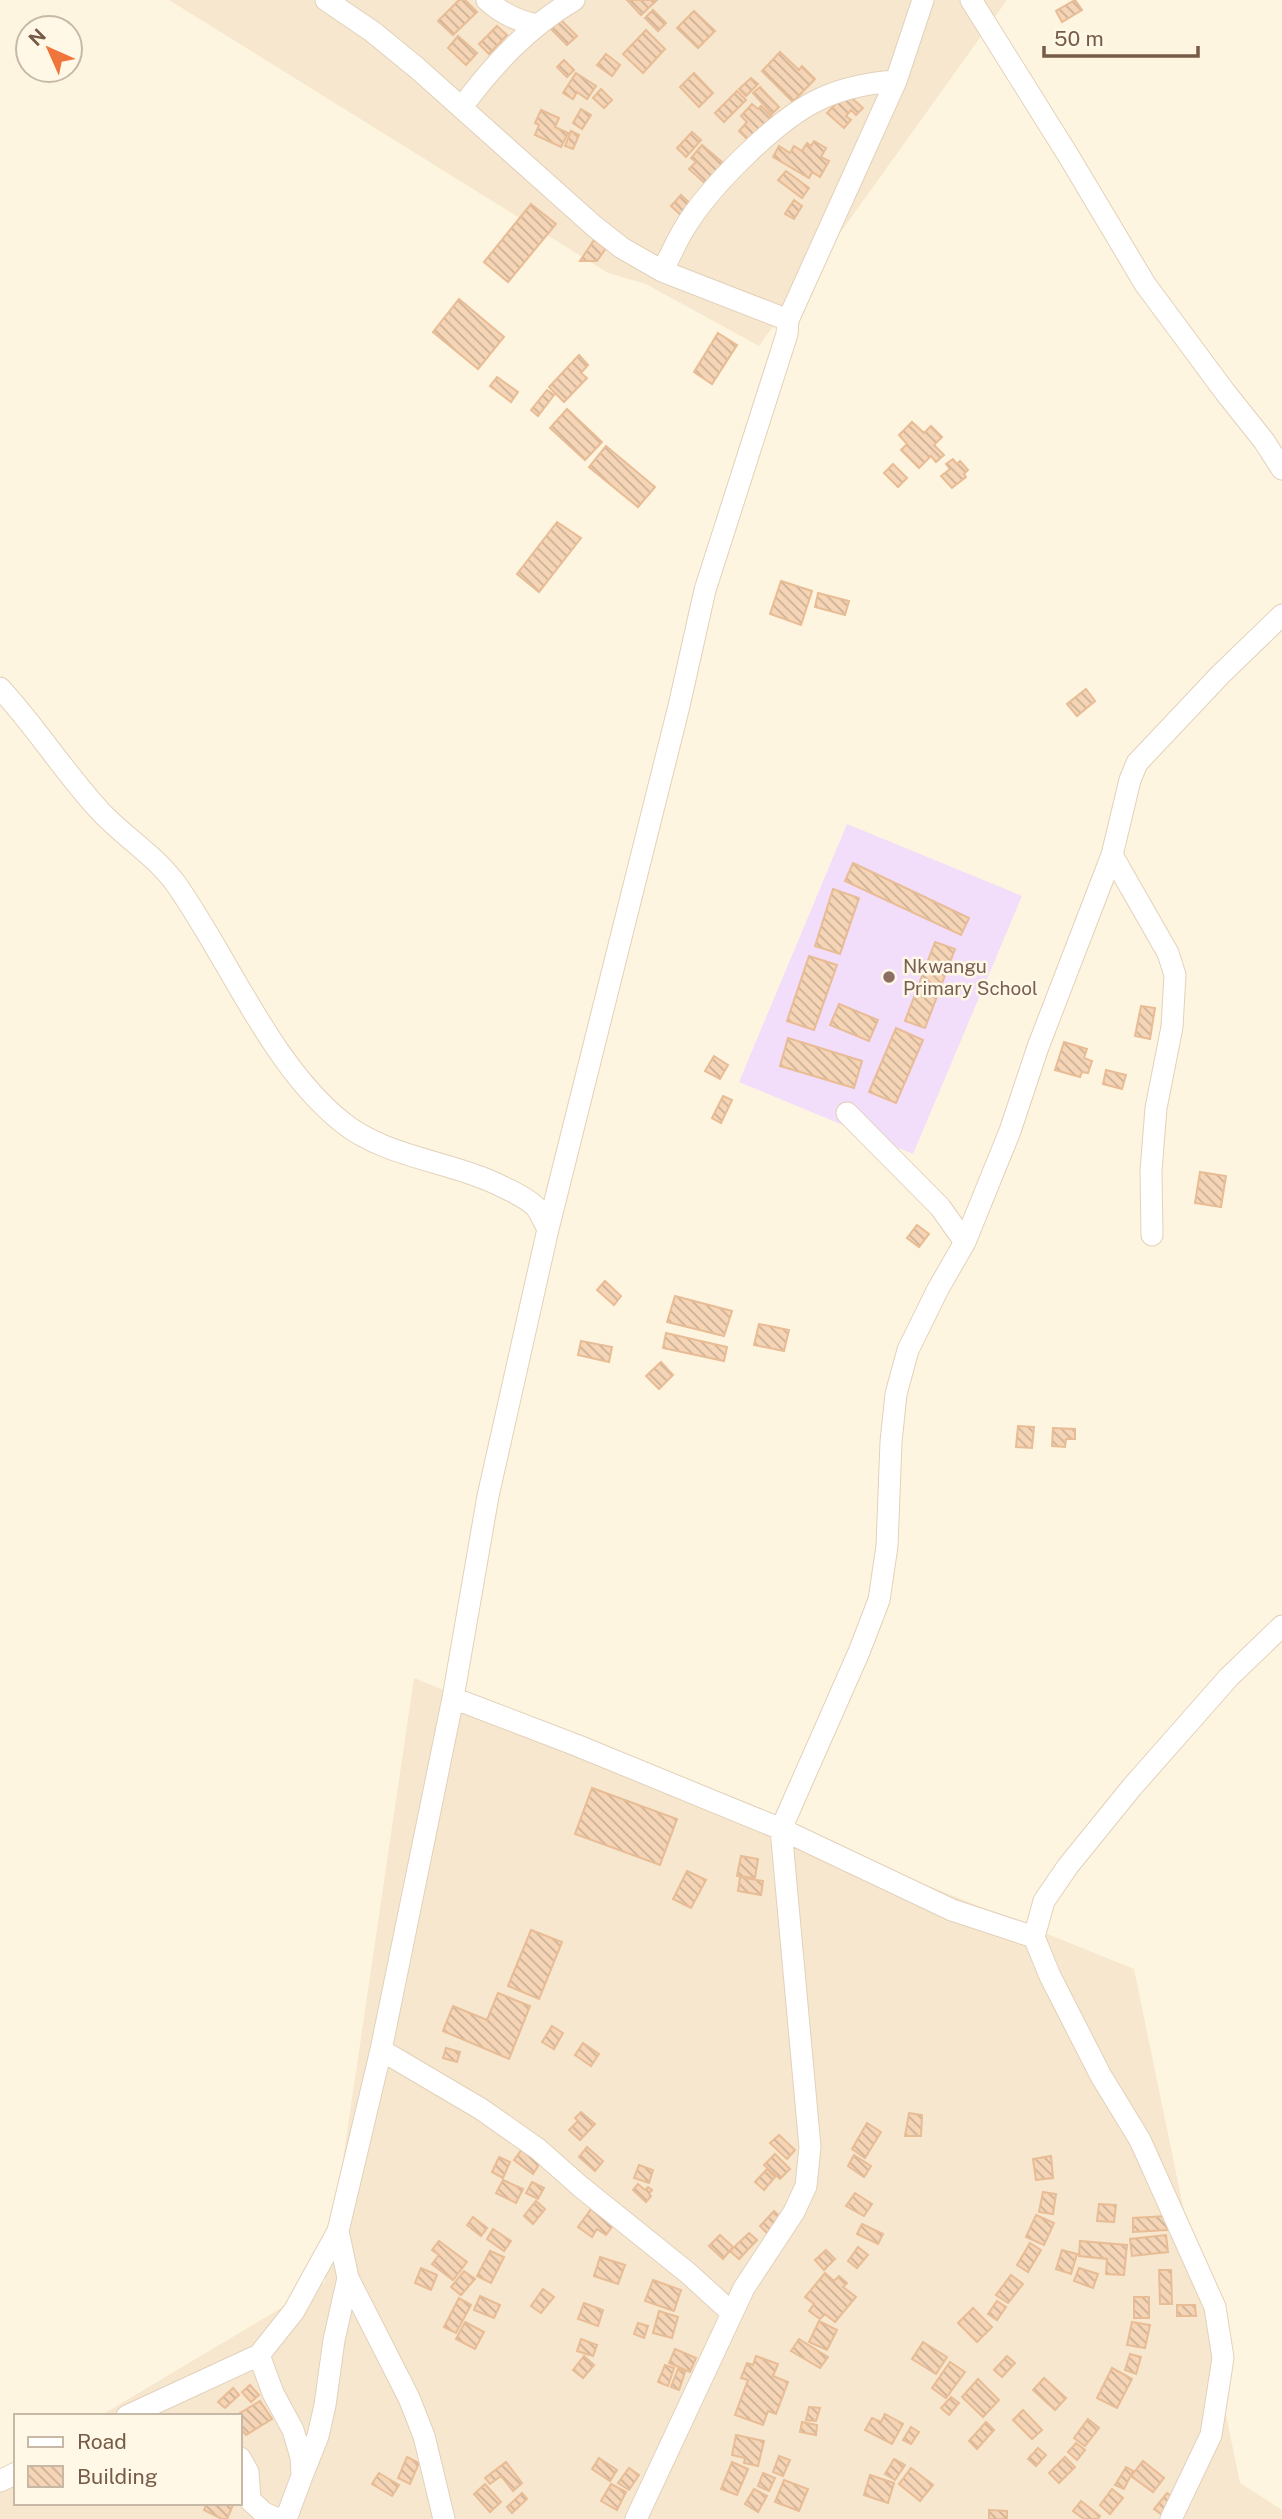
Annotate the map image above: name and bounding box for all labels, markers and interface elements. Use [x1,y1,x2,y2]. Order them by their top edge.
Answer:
north arrow [14,14,84,84]
scale bar [1044,14,1198,58]
text: N [24,24,50,50]
text: 50 m [1054,26,1104,51]
place label: Nkwangu Primary School [903,955,1038,999]
marker: Nkwangu Primary School [881,969,897,985]
legend [14,2414,242,2505]
text: Road [77,2429,127,2454]
text: Building [77,2464,158,2489]

